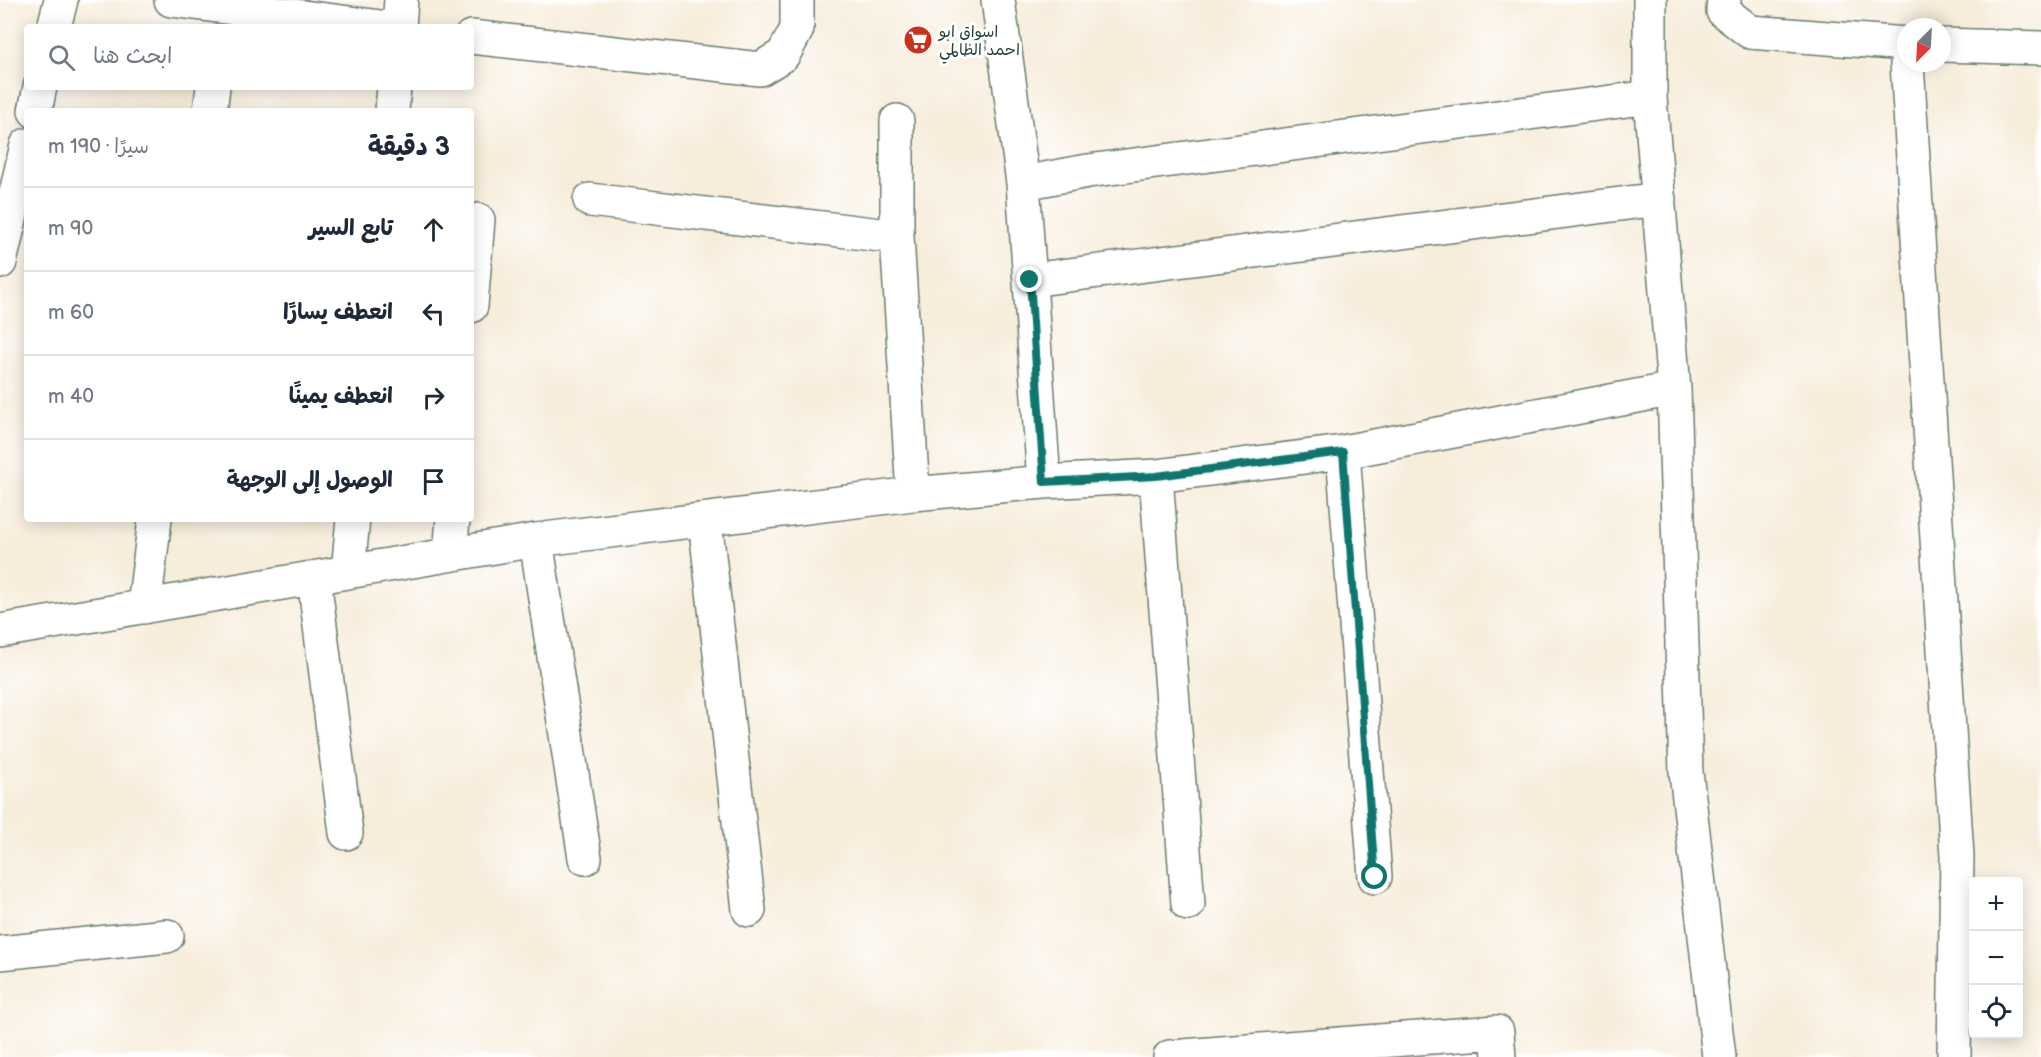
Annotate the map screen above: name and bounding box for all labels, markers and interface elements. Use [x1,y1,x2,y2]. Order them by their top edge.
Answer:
north arrow [1897,18,1951,72]
place label: اسواق ابو احمد الظالمي [937,23,1020,64]
search box [24,24,474,90]
supermarket icon: اسواق ابو احمد الظالمي [902,24,934,56]
icon: search [45,41,78,74]
text: ابحث هنا [93,43,173,70]
text: 3 دقيقة [368,132,450,163]
text: سيرًا · 190 m [48,135,149,159]
icon: ahead [417,213,450,246]
text: تابع السير [309,215,393,242]
text: 90 m [48,217,93,241]
route end [1016,266,1042,292]
icon: left [417,297,450,330]
text: انعطف يسارًا [283,299,393,326]
text: 60 m [48,301,94,325]
icon: right [417,381,450,414]
text: انعطف يمينًا [289,383,393,410]
text: 40 m [48,385,94,409]
icon: arrive [417,465,450,498]
text: الوصول إلى الوجهة [226,467,393,494]
route start [1361,863,1387,889]
map controls [1969,877,2023,1039]
button: + [1969,877,2023,931]
button: − [1969,931,2023,985]
button: locate [1969,985,2023,1039]

